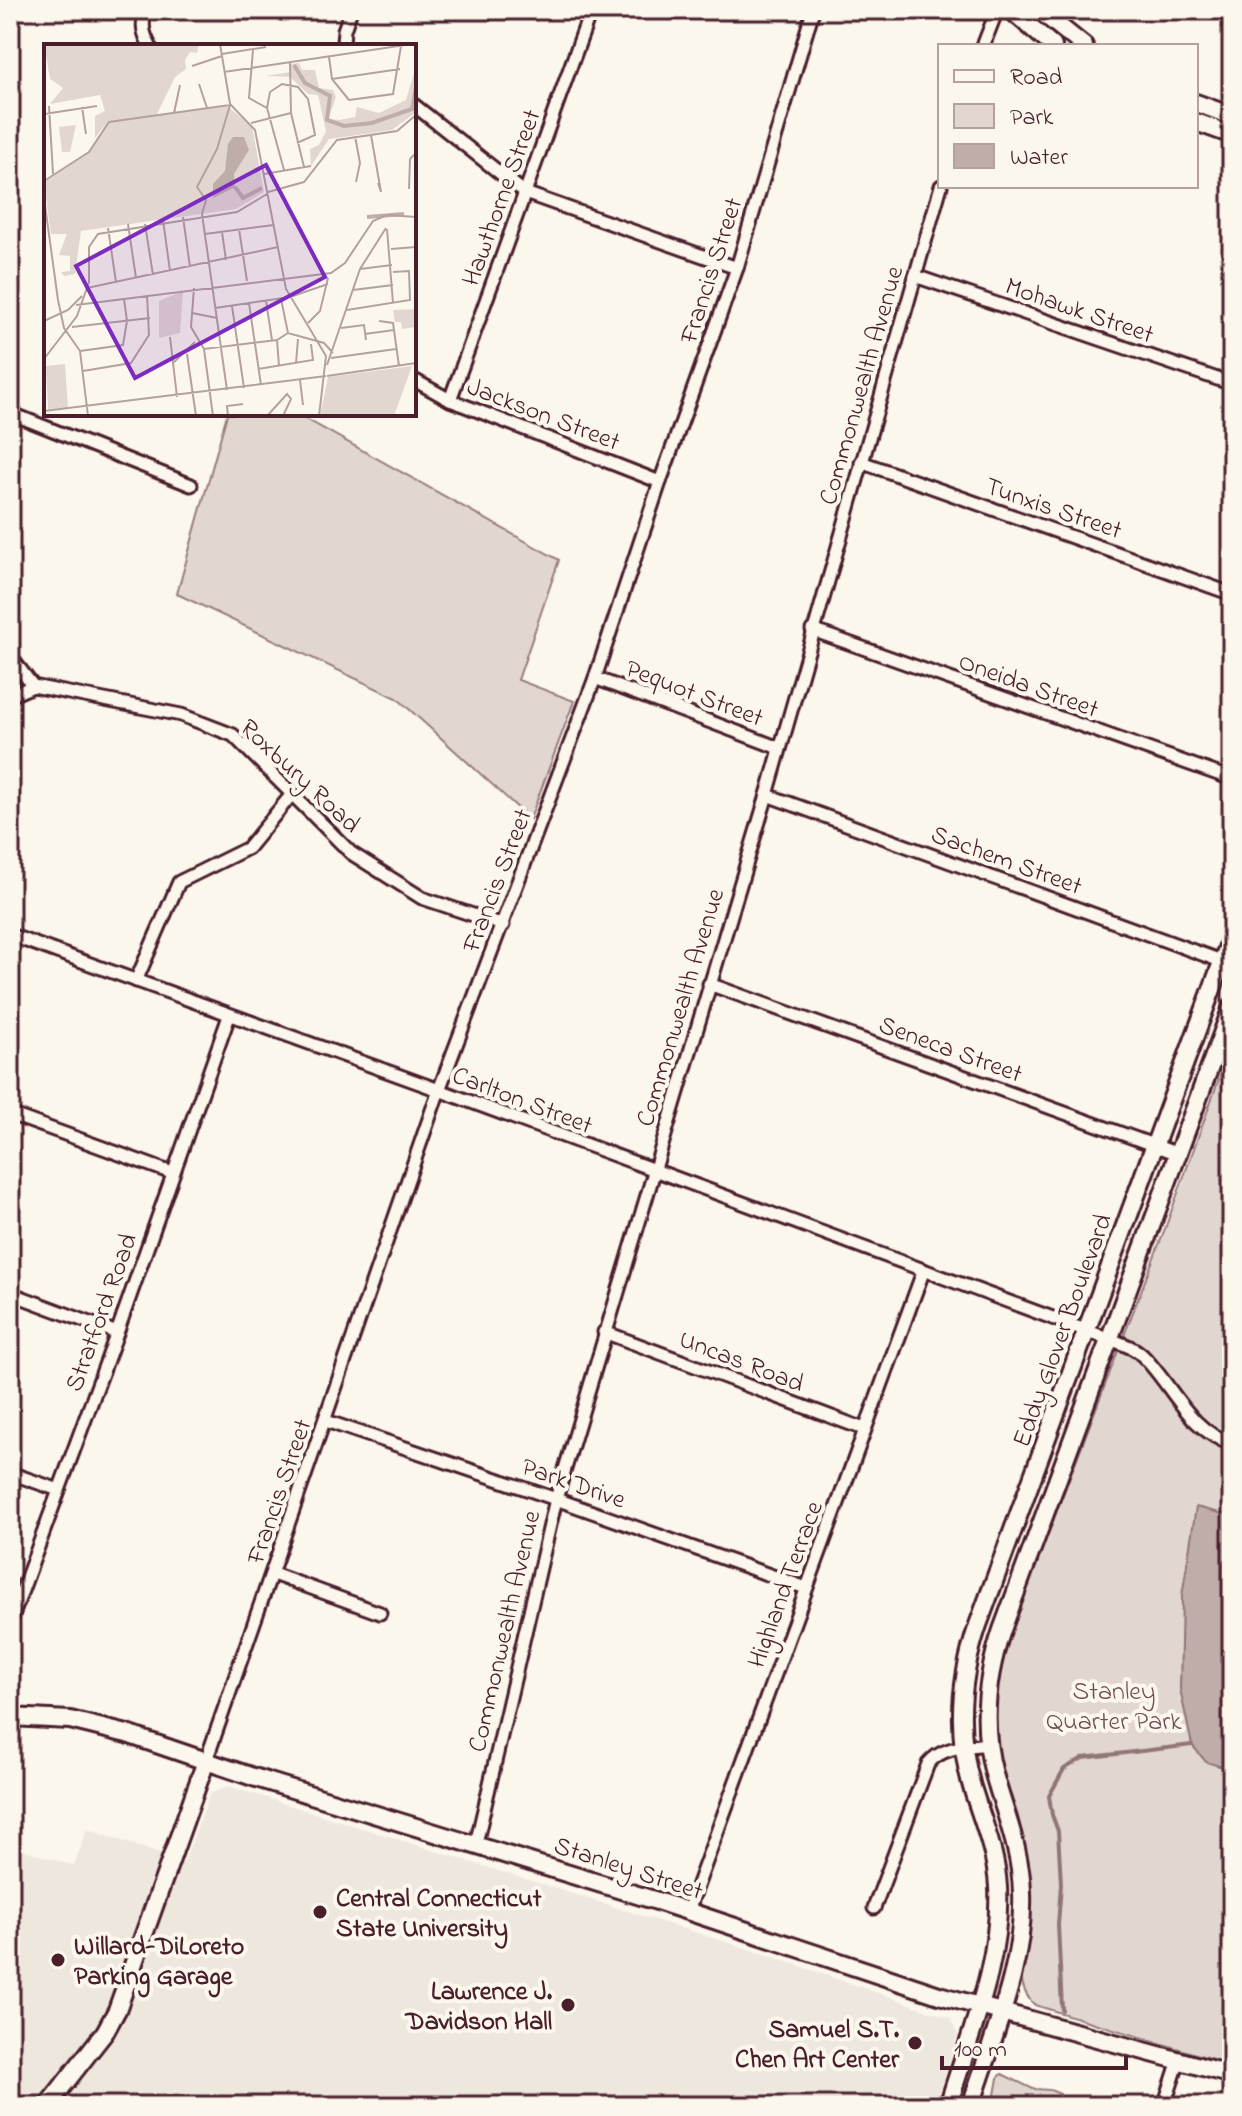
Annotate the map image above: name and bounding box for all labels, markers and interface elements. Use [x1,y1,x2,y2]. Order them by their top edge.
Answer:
inset map [44,44,416,416]
legend [938,44,1198,188]
text: Road [1010,61,1063,96]
text: Park [1010,101,1054,136]
street label: Hawthorne Street [453,104,552,292]
text: Water [1010,141,1068,176]
street label: Francis Street [671,193,754,350]
street label: Commonwealth Avenue [811,262,915,510]
street label: Mohawk Street [1000,269,1159,355]
street label: Jackson Street [461,369,625,463]
street label: Tunxis Street [979,469,1127,551]
street label: Oneida Street [952,644,1104,730]
street label: Pequot Street [619,651,769,739]
street label: Roxbury Road [230,711,368,844]
street label: Francis Street [454,803,544,959]
street label: Sachem Street [925,817,1087,907]
street label: Commonwealth Avenue [628,884,736,1132]
street label: Seneca Street [873,1007,1027,1094]
street label: Carlton Street [446,1058,598,1146]
street label: Eddy Glover Boulevard [1004,1209,1124,1453]
street label: Stratford Road [57,1228,149,1398]
street label: Uncas Road [673,1322,809,1404]
street label: Francis Street [238,1414,323,1571]
street label: Park Drive [516,1449,630,1520]
street label: Highland Terrace [739,1496,835,1674]
street label: Commonwealth Avenue [460,1507,552,1756]
park label: Stanley Quarter Park [1046,1674,1182,1742]
street label: Stanley Street [549,1828,708,1912]
place label: Central Connecticut State University [336,1881,542,1949]
marker: Central Connecticut State University [311,1903,329,1921]
place label: Willard-DiLoreto Parking Garage [74,1929,244,1998]
marker: Willard-DiLoreto Parking Garage [49,1951,67,1969]
place label: Lawrence J. Davidson Hall [405,1974,553,2042]
marker: Lawrence J. Davidson Hall [559,1996,577,2014]
place label: Samuel S.T. Chen Art Center [735,2012,900,2080]
scale bar [942,2020,1126,2070]
text: 100 m [954,2033,1007,2068]
marker: Samuel S.T. Chen Art Center [906,2034,924,2052]

